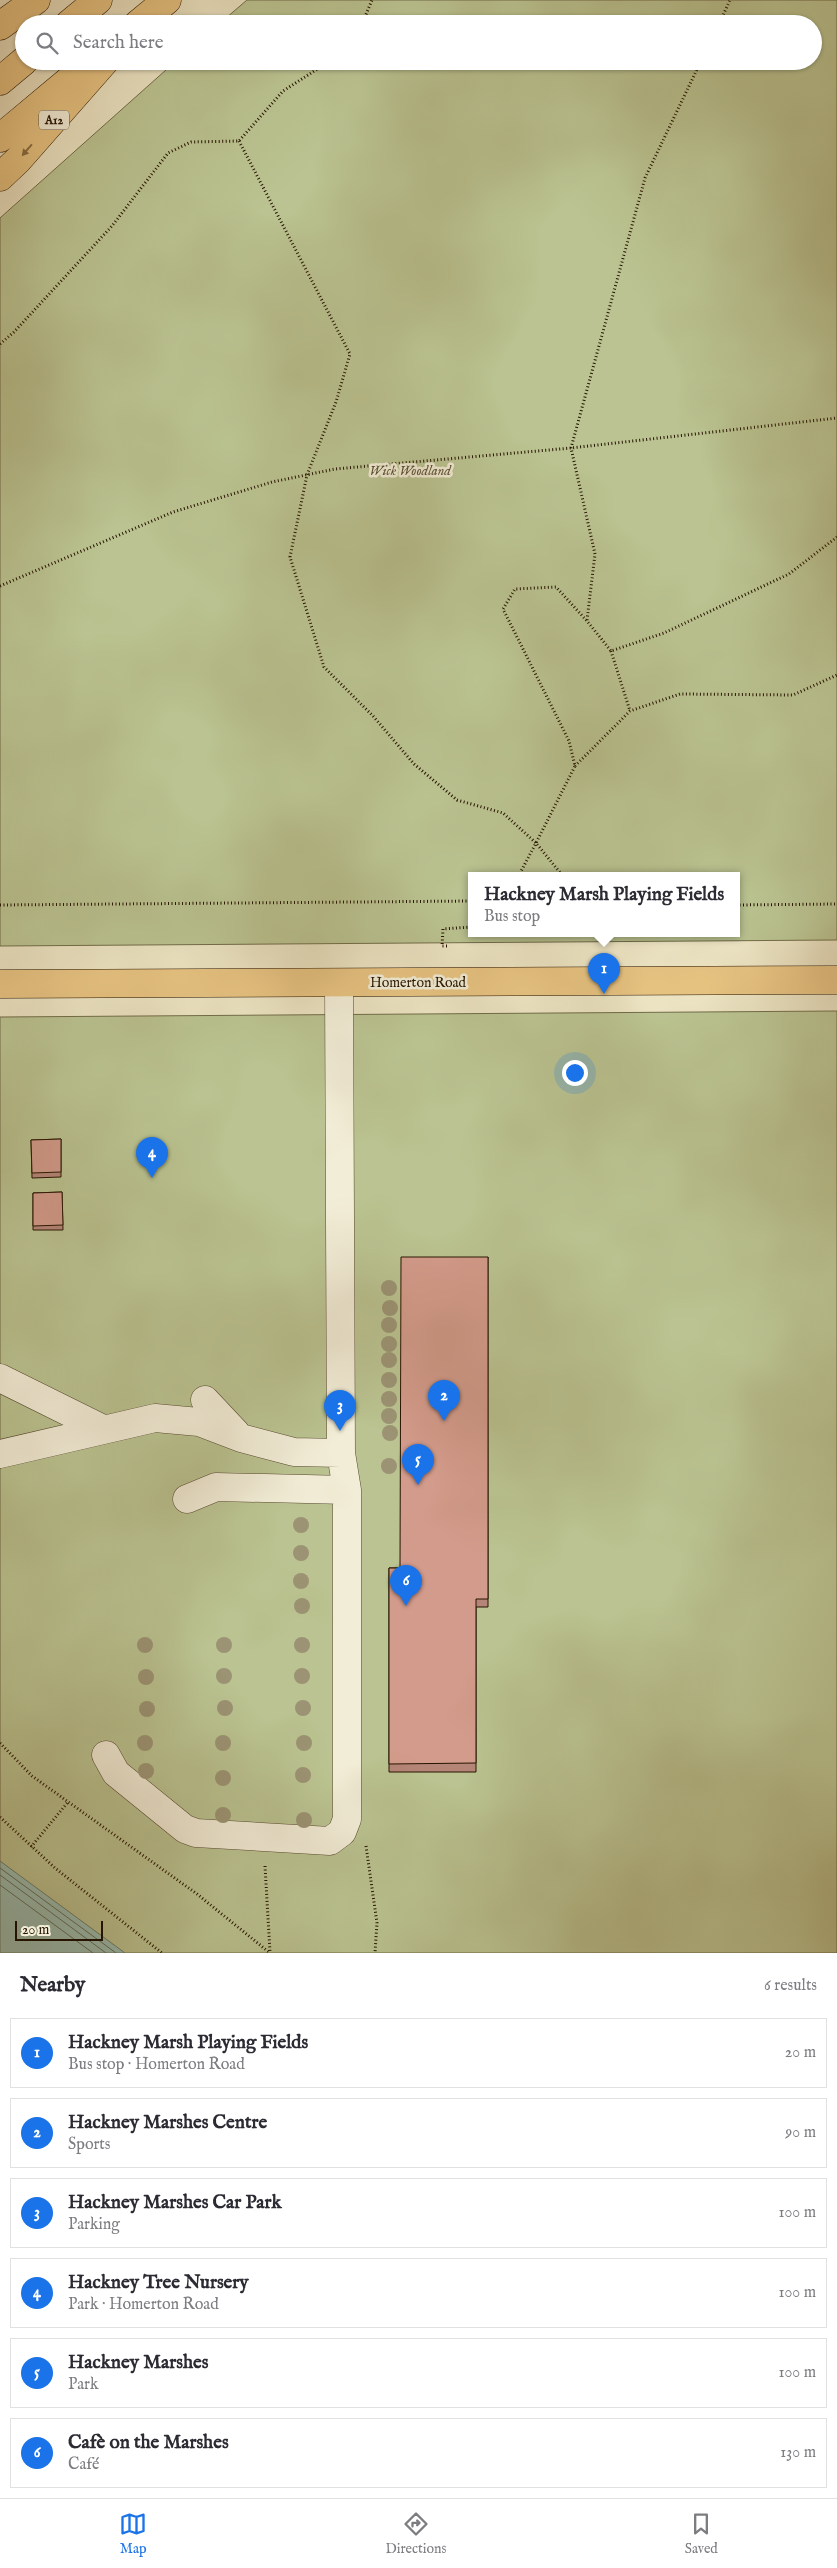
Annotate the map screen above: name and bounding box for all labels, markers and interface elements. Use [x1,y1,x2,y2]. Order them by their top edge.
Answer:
search box [15,15,822,70]
icon: search [33,29,61,57]
text: Search here [73,31,164,55]
road number: A12 [39,110,69,130]
one-way arrow [21,144,33,156]
park label: Wick Woodland [369,462,452,480]
popup [468,872,740,937]
text: Hackney Marsh Playing Fields [484,883,724,907]
text: Bus stop [484,907,540,927]
pin: 1 [588,953,620,994]
street label: Homerton Road [370,974,467,992]
your location [562,1060,588,1086]
pin: 4 [136,1137,168,1178]
pin: 2 [428,1380,460,1421]
pin: 3 [324,1390,356,1431]
pin: 5 [402,1444,434,1485]
pin: 6 [390,1565,422,1606]
scale bar [15,1918,102,1941]
text: 20 m [22,1921,49,1939]
text: Nearby [20,1972,85,1999]
text: 6 results [764,1976,817,1996]
text: Hackney Marsh Playing Fields [68,2031,308,2055]
text: 1 [34,2043,40,2063]
text: 20 m [785,2043,816,2063]
text: Bus stop · Homerton Road [68,2055,245,2075]
text: Hackney Marshes Centre [68,2111,267,2135]
text: 2 [33,2123,41,2143]
text: 90 m [785,2123,816,2143]
text: Sports [68,2135,110,2155]
text: Hackney Marshes Car Park [68,2191,282,2215]
text: 3 [34,2203,40,2223]
text: 100 m [779,2203,816,2223]
text: Parking [68,2215,120,2235]
text: Hackney Tree Nursery [68,2271,249,2295]
text: 4 [33,2283,41,2303]
text: 100 m [779,2283,816,2303]
text: Park · Homerton Road [68,2295,219,2315]
text: Hackney Marshes [68,2351,208,2375]
text: 5 [34,2363,40,2383]
text: 100 m [779,2363,816,2383]
text: Park [68,2375,98,2395]
text: Cafè on the Marshes [68,2431,229,2455]
text: 6 [34,2443,40,2463]
text: 130 m [780,2443,816,2463]
text: Café [68,2455,99,2475]
tab: Map [119,2510,147,2558]
tab: Directions [385,2510,446,2558]
tab: Saved [685,2510,718,2558]

